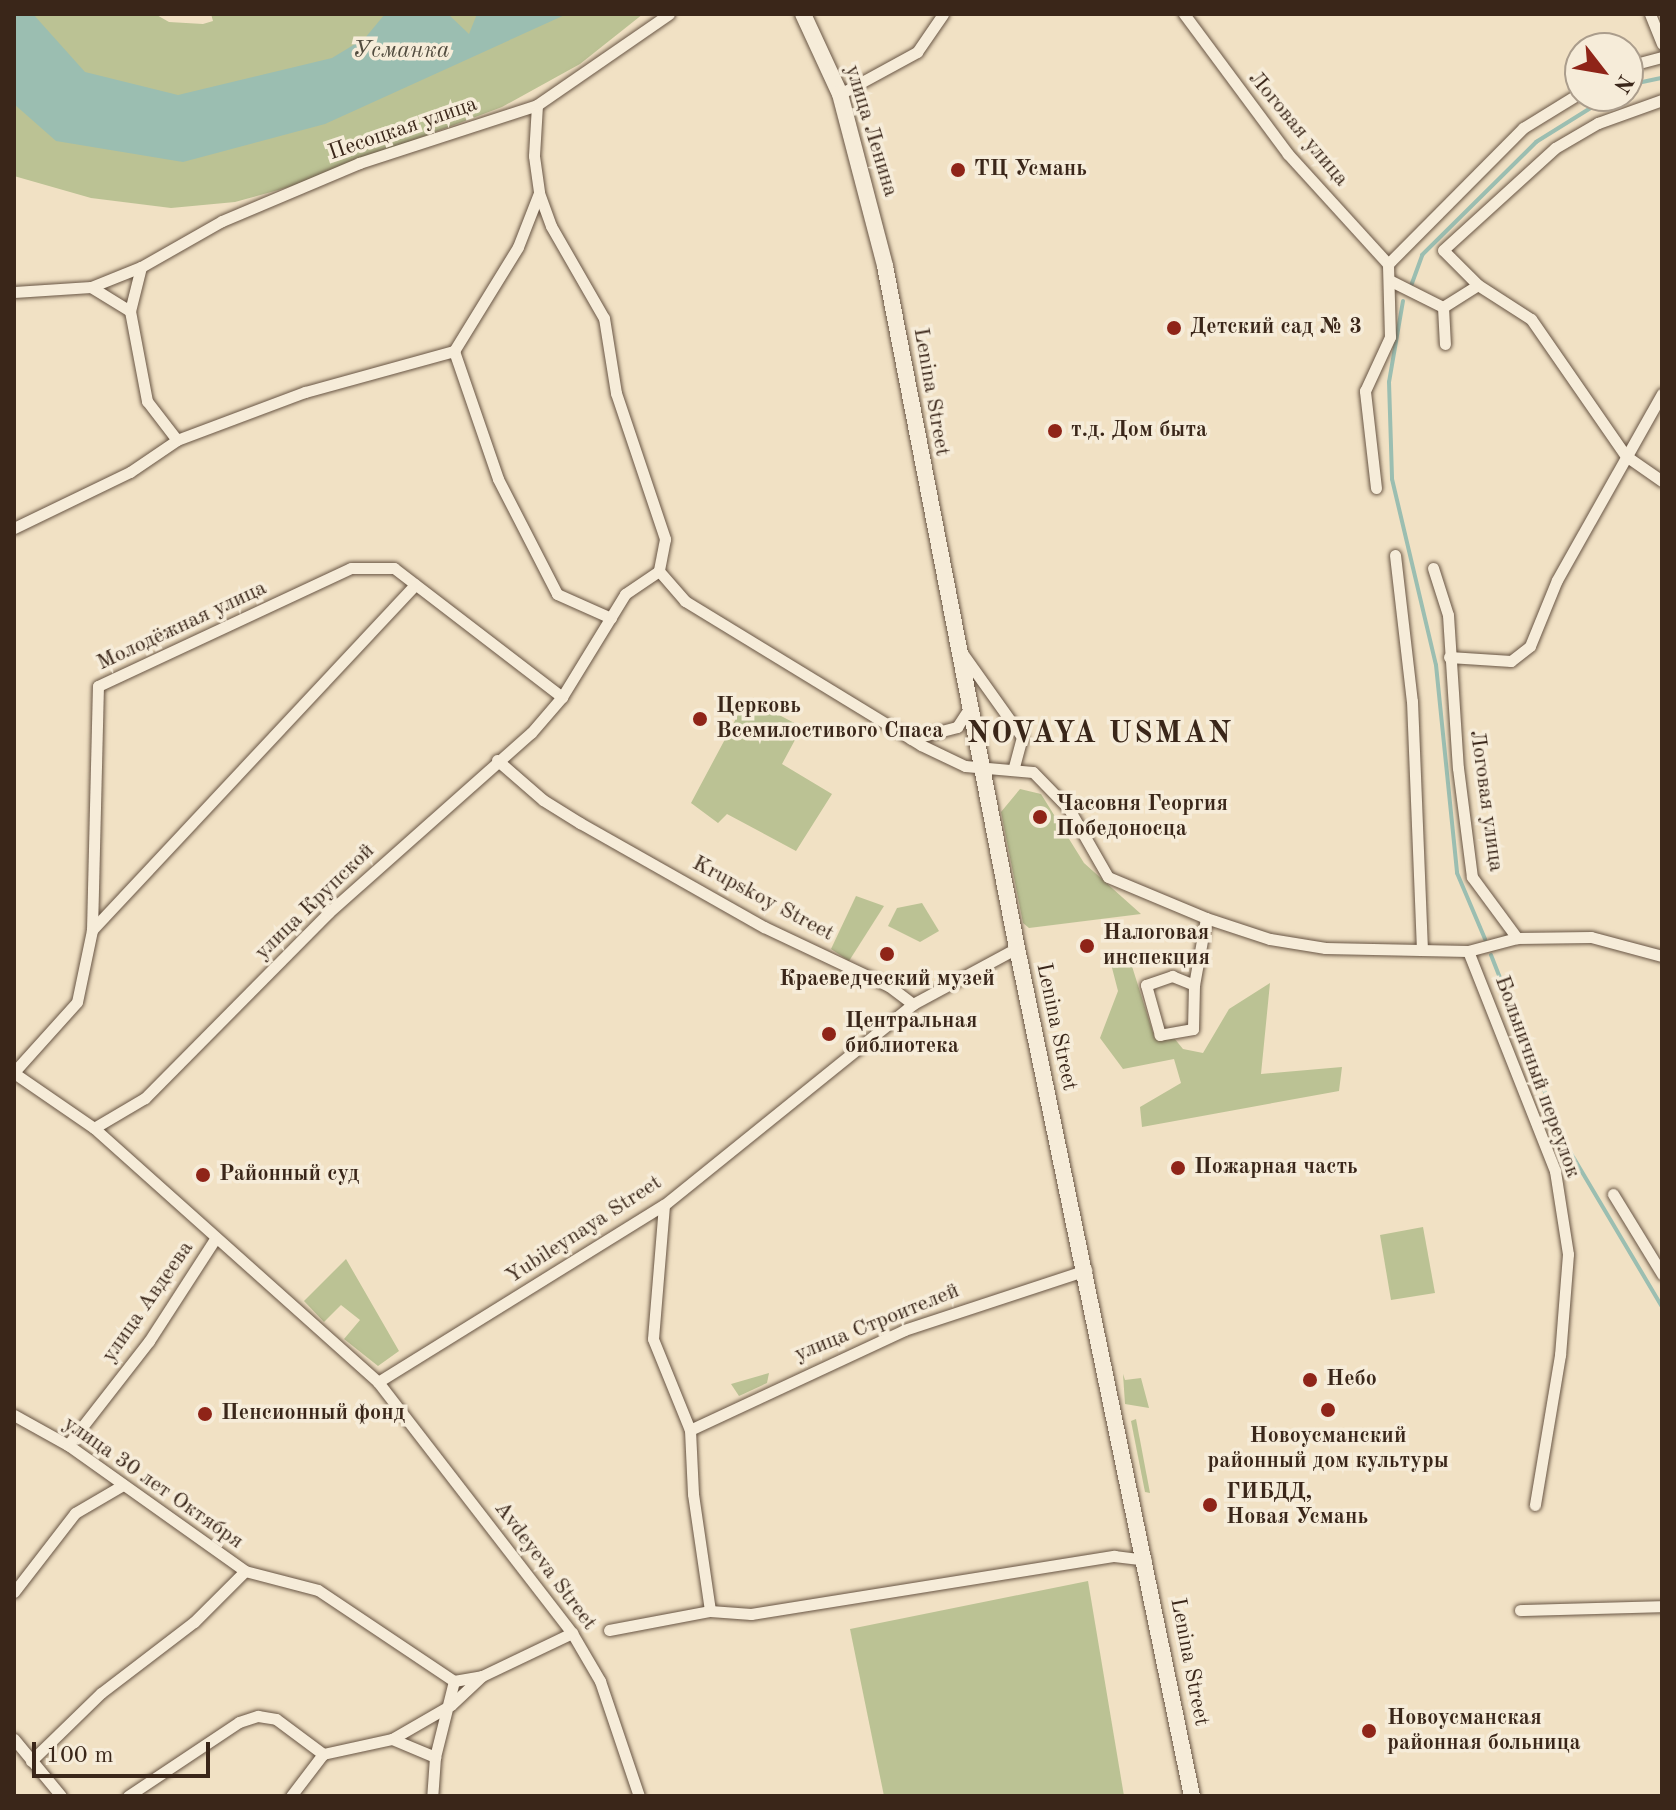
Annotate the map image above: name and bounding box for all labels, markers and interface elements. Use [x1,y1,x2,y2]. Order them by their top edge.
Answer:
north arrow [1564,32,1644,112]
water label: Усманка [352,38,450,66]
street label: улица Ленина [838,62,904,200]
street label: Логовая улица [1242,66,1354,192]
text: N [1609,70,1637,96]
street label: Песоцкая улица [325,91,481,167]
place label: ТЦ Усмань [974,157,1087,183]
marker: ТЦ Усмань [949,161,967,179]
place label: Детский сад № 3 [1190,315,1362,341]
marker: Детский сад № 3 [1165,319,1183,337]
street label: Lenina Street [907,326,955,458]
place label: т.д. Дом быта [1071,418,1207,444]
marker: т.д. Дом быта [1046,422,1064,440]
street label: Молодёжная улица [93,575,271,677]
place label: Церковь Всемилостивого Спаса [716,693,944,744]
marker: Церковь Всемилостивого Спаса [691,710,709,728]
district label: NOVAYA USMAN [967,716,1233,752]
street label: Логовая улица [1463,729,1509,873]
place label: Часовня Георгия Победоносца [1056,791,1228,842]
marker: Часовня Георгия Победоносца [1031,808,1049,826]
street label: улица Крупской [250,838,380,966]
street label: Krupskoy Street [688,851,838,947]
place label: Налоговая инспекция [1103,920,1210,972]
marker: Налоговая инспекция [1078,937,1096,955]
marker: Краеведческий музей [878,945,896,963]
street label: Lenina Street [1030,961,1082,1093]
place label: Краеведческий музей [779,967,995,993]
street label: Больничный переулок [1488,972,1586,1182]
place label: Центральная библиотека [845,1008,977,1060]
marker: Центральная библиотека [820,1025,838,1043]
place label: Пожарная часть [1194,1155,1358,1181]
marker: Пожарная часть [1169,1159,1187,1177]
place label: Районный суд [219,1162,359,1188]
marker: Районный суд [194,1166,212,1184]
street label: Yubileynaya Street [501,1170,667,1290]
street label: улица Авдеева [96,1236,200,1368]
street label: улица Строителей [791,1278,963,1368]
place label: Небо [1326,1367,1377,1393]
marker: Небо [1301,1371,1319,1389]
place label: Пенсионный фонд [221,1401,405,1427]
marker: Новоусманский районный дом культуры [1319,1401,1337,1419]
marker: Пенсионный фонд [196,1405,214,1423]
street label: улица 30 лет Октября [58,1411,248,1555]
place label: Новоусманский районный дом культуры [1207,1423,1449,1474]
place label: ГИБДД, Новая Усмань [1226,1479,1368,1530]
street label: Avdeyeva Street [488,1496,602,1636]
marker: ГИБДД, Новая Усмань [1201,1496,1219,1514]
street label: Lenina Street [1164,1596,1214,1728]
place label: Новоусманская районная больница [1387,1705,1581,1756]
marker: Новоусманская районная больница [1358,1720,1380,1742]
scale bar [36,1726,214,1776]
text: 100 m [46,1744,114,1768]

